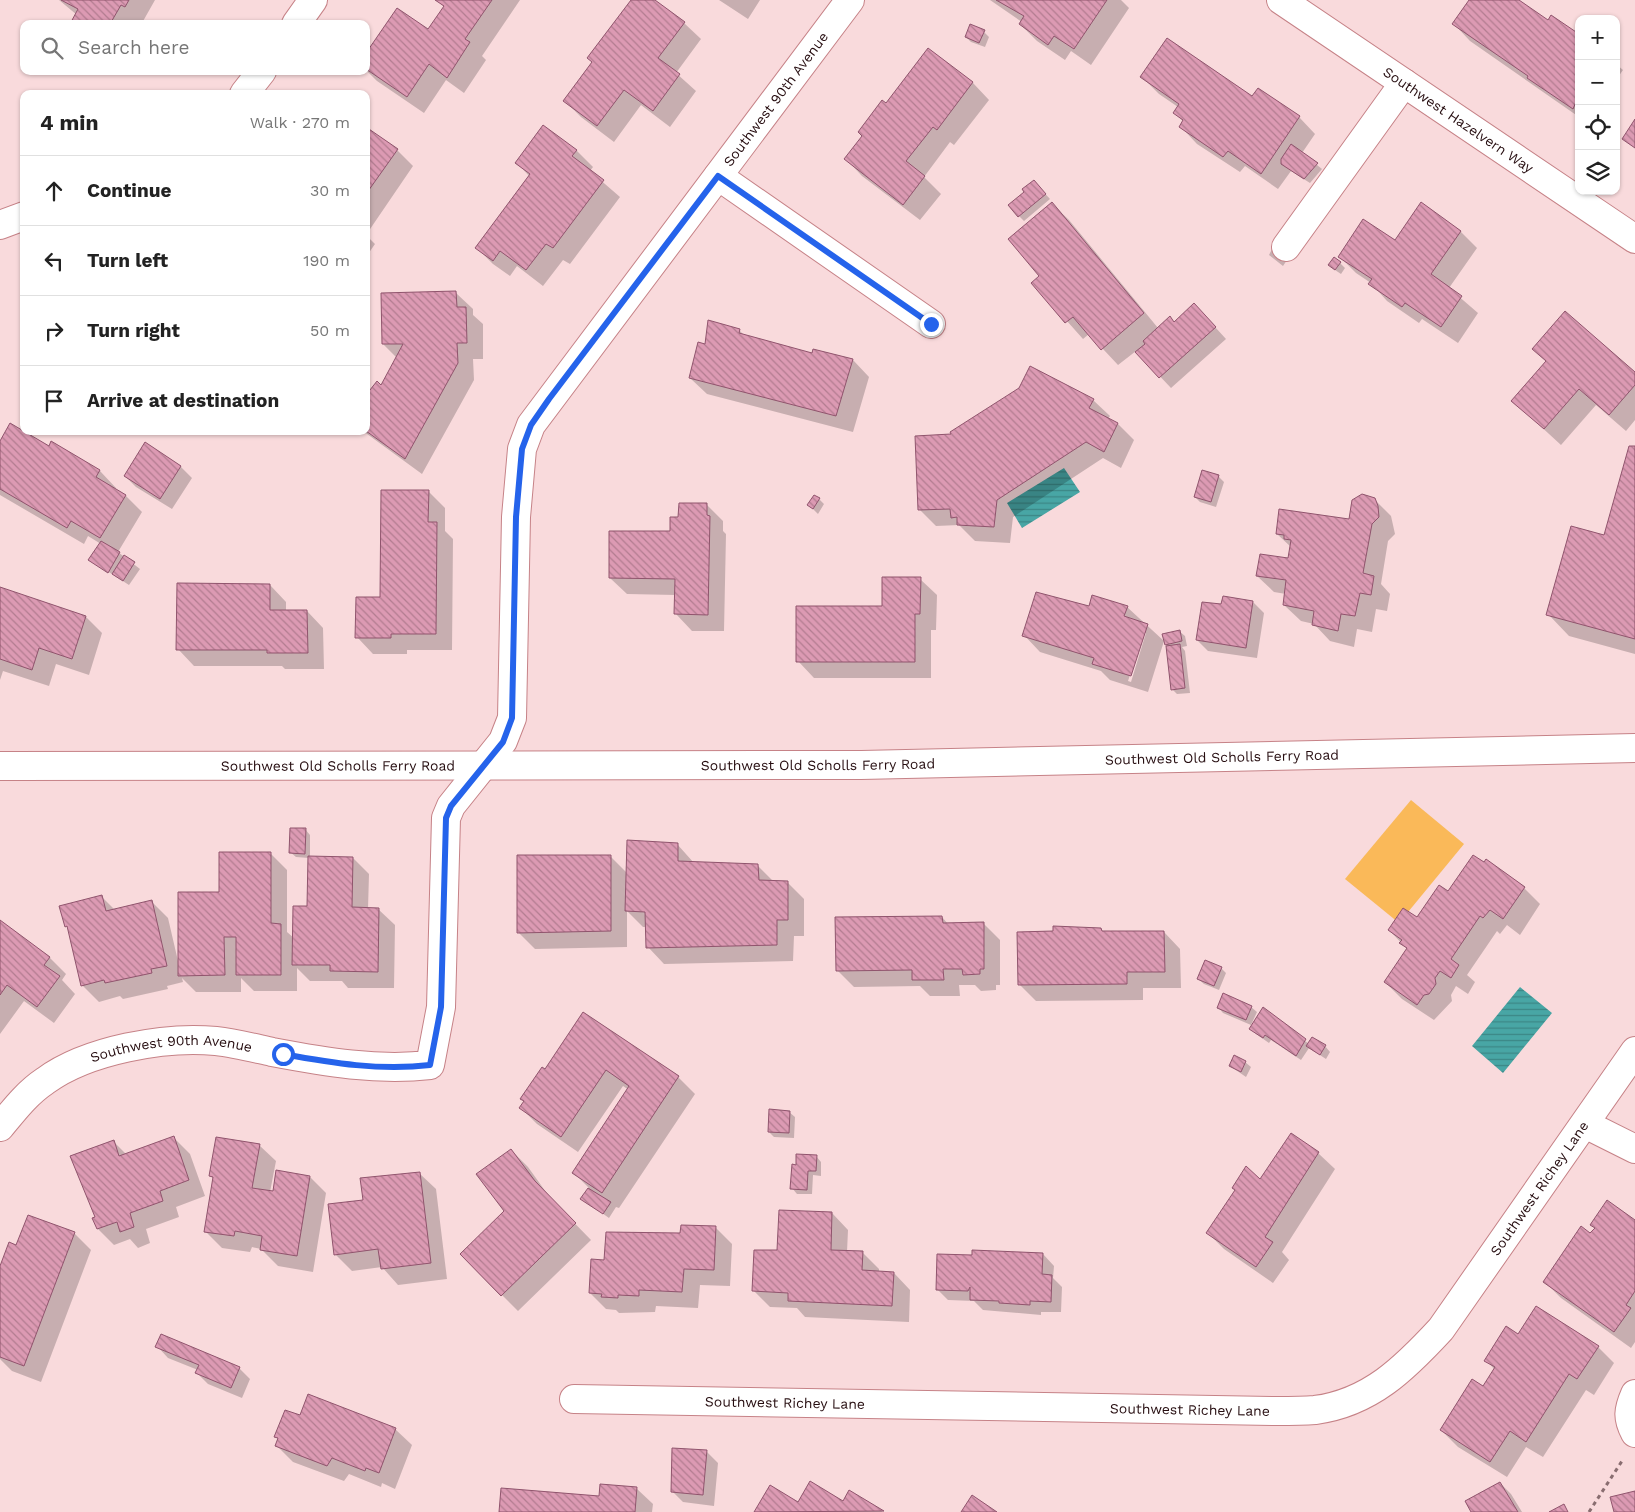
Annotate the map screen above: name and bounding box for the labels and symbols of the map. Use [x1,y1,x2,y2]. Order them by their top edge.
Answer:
street label: Southwest 90th Avenue [720,29,831,169]
street label: Southwest Hazelvern Way [1380,63,1537,176]
route end [920,313,943,336]
street label: Southwest Old Scholls Ferry Road [1105,747,1339,768]
street label: Southwest Old Scholls Ferry Road [701,755,935,773]
street label: Southwest Old Scholls Ferry Road [221,757,455,774]
street label: Southwest 90th Avenue [88,1032,254,1065]
route start [272,1043,295,1066]
street label: Southwest Richey Lane [1487,1118,1592,1258]
street label: Southwest Richey Lane [705,1393,865,1412]
street label: Southwest Richey Lane [1110,1400,1270,1419]

